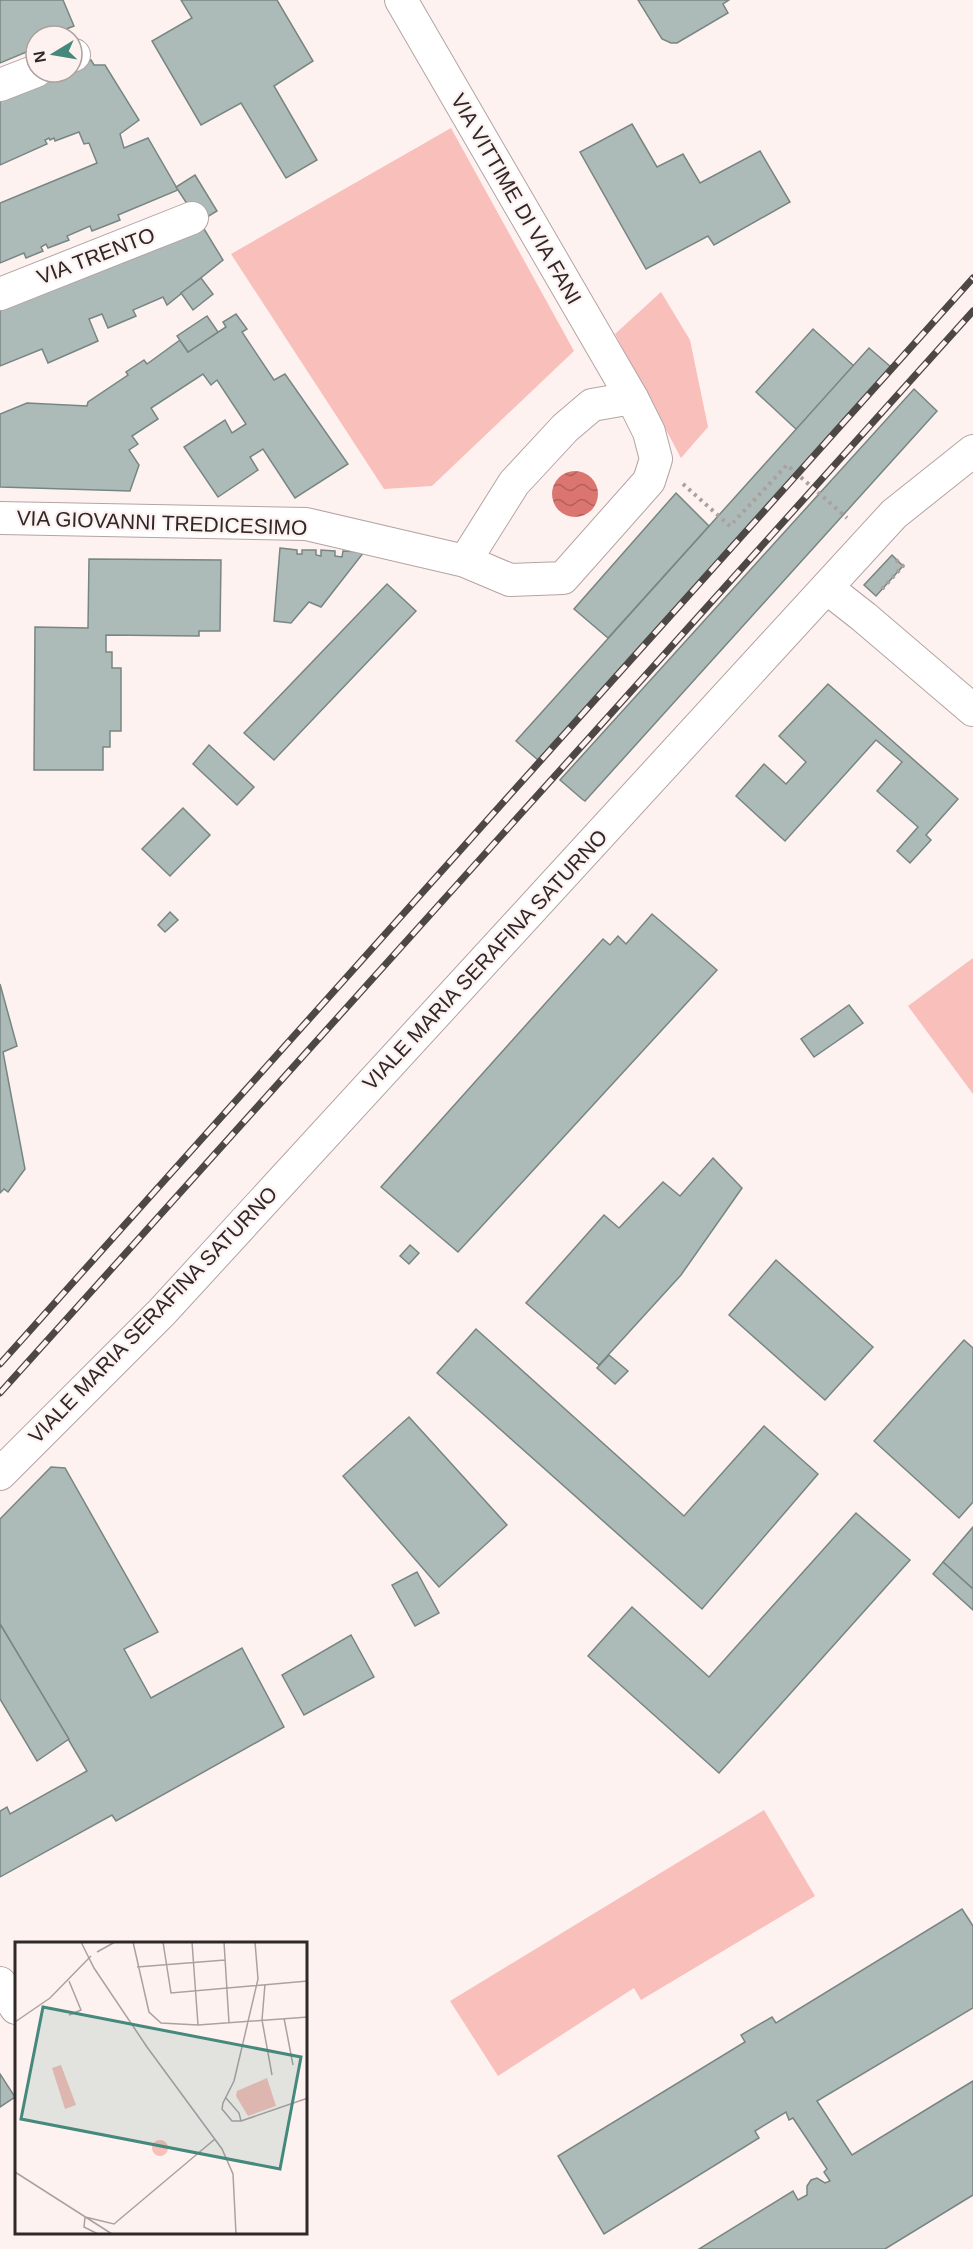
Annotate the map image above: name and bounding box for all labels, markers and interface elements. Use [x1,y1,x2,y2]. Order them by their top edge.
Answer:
north arrow [24,24,84,84]
text: N [30,49,49,64]
street label: VIA VITTIME DI VIA FANI [447,89,586,308]
street label: VIA TRENTO [34,223,158,289]
street label: VIA GIOVANNI TREDICESIMO [16,506,308,539]
street label: VIALE MARIA SERAFINA SATURNO [358,825,611,1095]
street label: VIALE MARIA SERAFINA SATURNO [24,1182,282,1448]
inset map [15,1942,308,2234]

